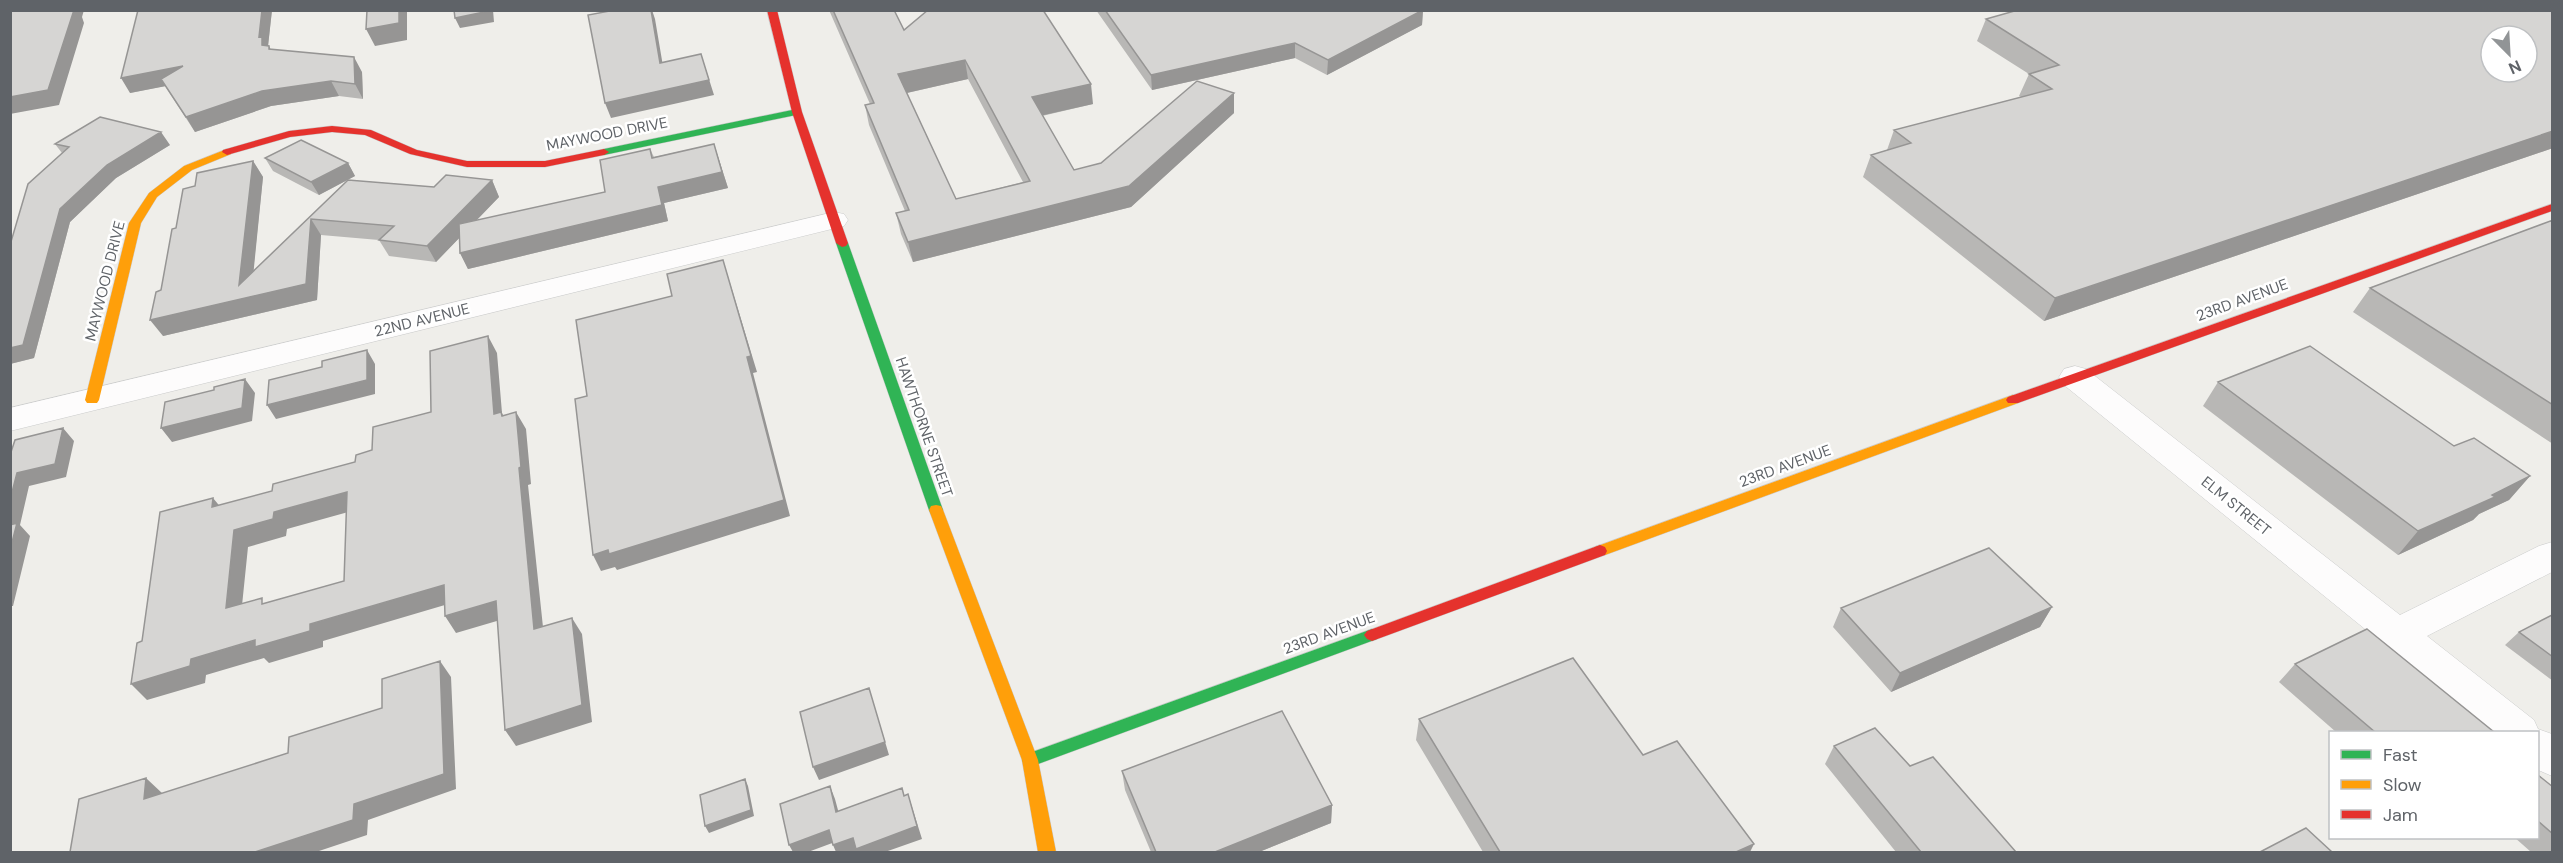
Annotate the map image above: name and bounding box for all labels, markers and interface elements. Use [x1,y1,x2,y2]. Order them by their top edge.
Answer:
north arrow [2479,24,2539,84]
text: N [2505,55,2524,79]
street label: MAYWOOD DRIVE [545,112,669,156]
street label: MAYWOOD DRIVE [80,219,130,343]
street label: 23RD AVENUE [2193,274,2291,326]
street label: 22ND AVENUE [372,298,472,342]
street label: HAWTHORNE STREET [891,354,957,500]
street label: 23RD AVENUE [1736,440,1834,492]
street label: ELM STREET [2197,472,2275,540]
street label: 23RD AVENUE [1280,607,1378,659]
legend [2329,731,2539,839]
text: Fast [2383,743,2418,767]
text: Slow [2383,773,2422,797]
text: Jam [2383,803,2418,827]

